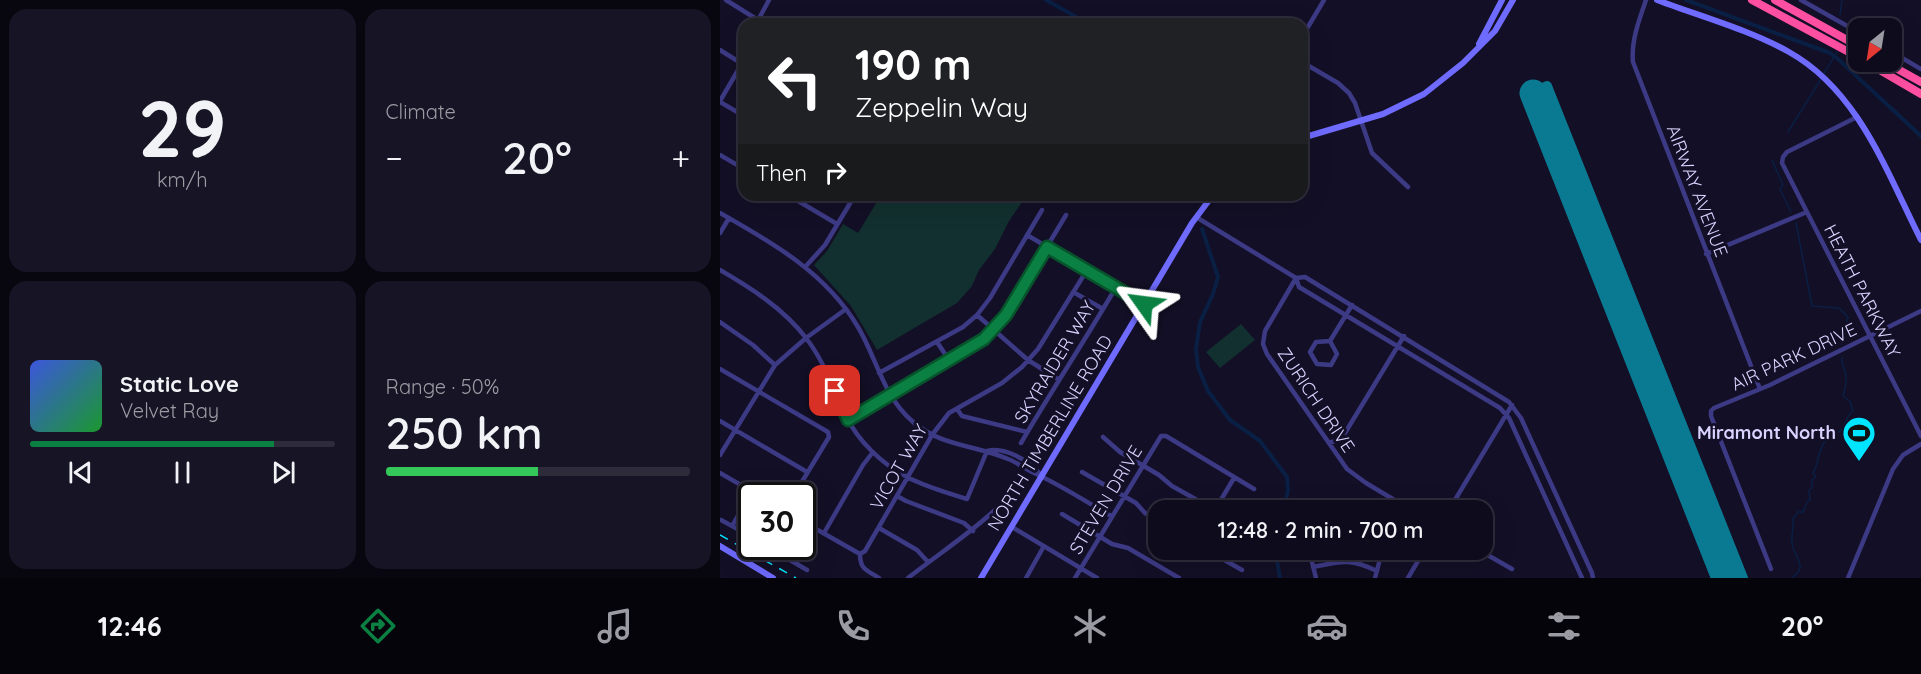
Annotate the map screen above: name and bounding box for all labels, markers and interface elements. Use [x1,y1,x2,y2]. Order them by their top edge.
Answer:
north arrow [1848,18,1902,72]
map controls [1848,18,1902,72]
text: 190 m [855,38,971,91]
icon: left [756,42,834,120]
text: 29 [138,79,227,177]
text: Zeppelin Way [855,90,1028,124]
text: Climate [386,99,456,124]
street label: AIRWAY AVENUE [1662,122,1733,260]
text: 20° [502,129,572,185]
text: − [386,137,403,178]
text: + [671,137,690,178]
icon: right [819,156,852,189]
text: Then [756,159,807,187]
text: km/h [157,167,208,192]
street label: HEATH PARKWAY [1819,220,1906,361]
position arrow [1112,272,1176,336]
street label: SKYRAIDER WAY [1009,296,1100,427]
street label: AIR PARK DRIVE [1727,317,1860,396]
street label: NORTH TIMBERLINE ROAD [982,331,1117,535]
street label: ZURICH DRIVE [1273,343,1360,457]
pin [809,365,860,416]
text: Static Love [120,370,239,398]
text: Range · 50% [386,374,499,399]
icon: arrive [818,374,851,407]
text: Velvet Ray [120,398,219,423]
text: 250 km [386,404,543,460]
sports icon: Miramont North [1841,415,1877,462]
street label: VICOT WAY [865,420,932,514]
place label: Miramont North [1697,421,1836,444]
street label: STEVEN DRIVE [1064,441,1147,558]
icon: previous [64,456,97,489]
icon: pause [166,456,199,489]
icon: next [267,456,300,489]
speed limit sign: 30 [738,482,816,560]
text: 12:48 · 2 min · 700 m [1217,516,1424,544]
icon: directions [357,605,399,647]
icon: music [594,605,636,647]
icon: phone [832,605,874,647]
icon: climate [1069,605,1111,647]
icon: car [1306,605,1348,647]
icon: filters [1543,605,1585,647]
text: 12:46 [98,609,162,643]
text: 20° [1781,609,1823,643]

